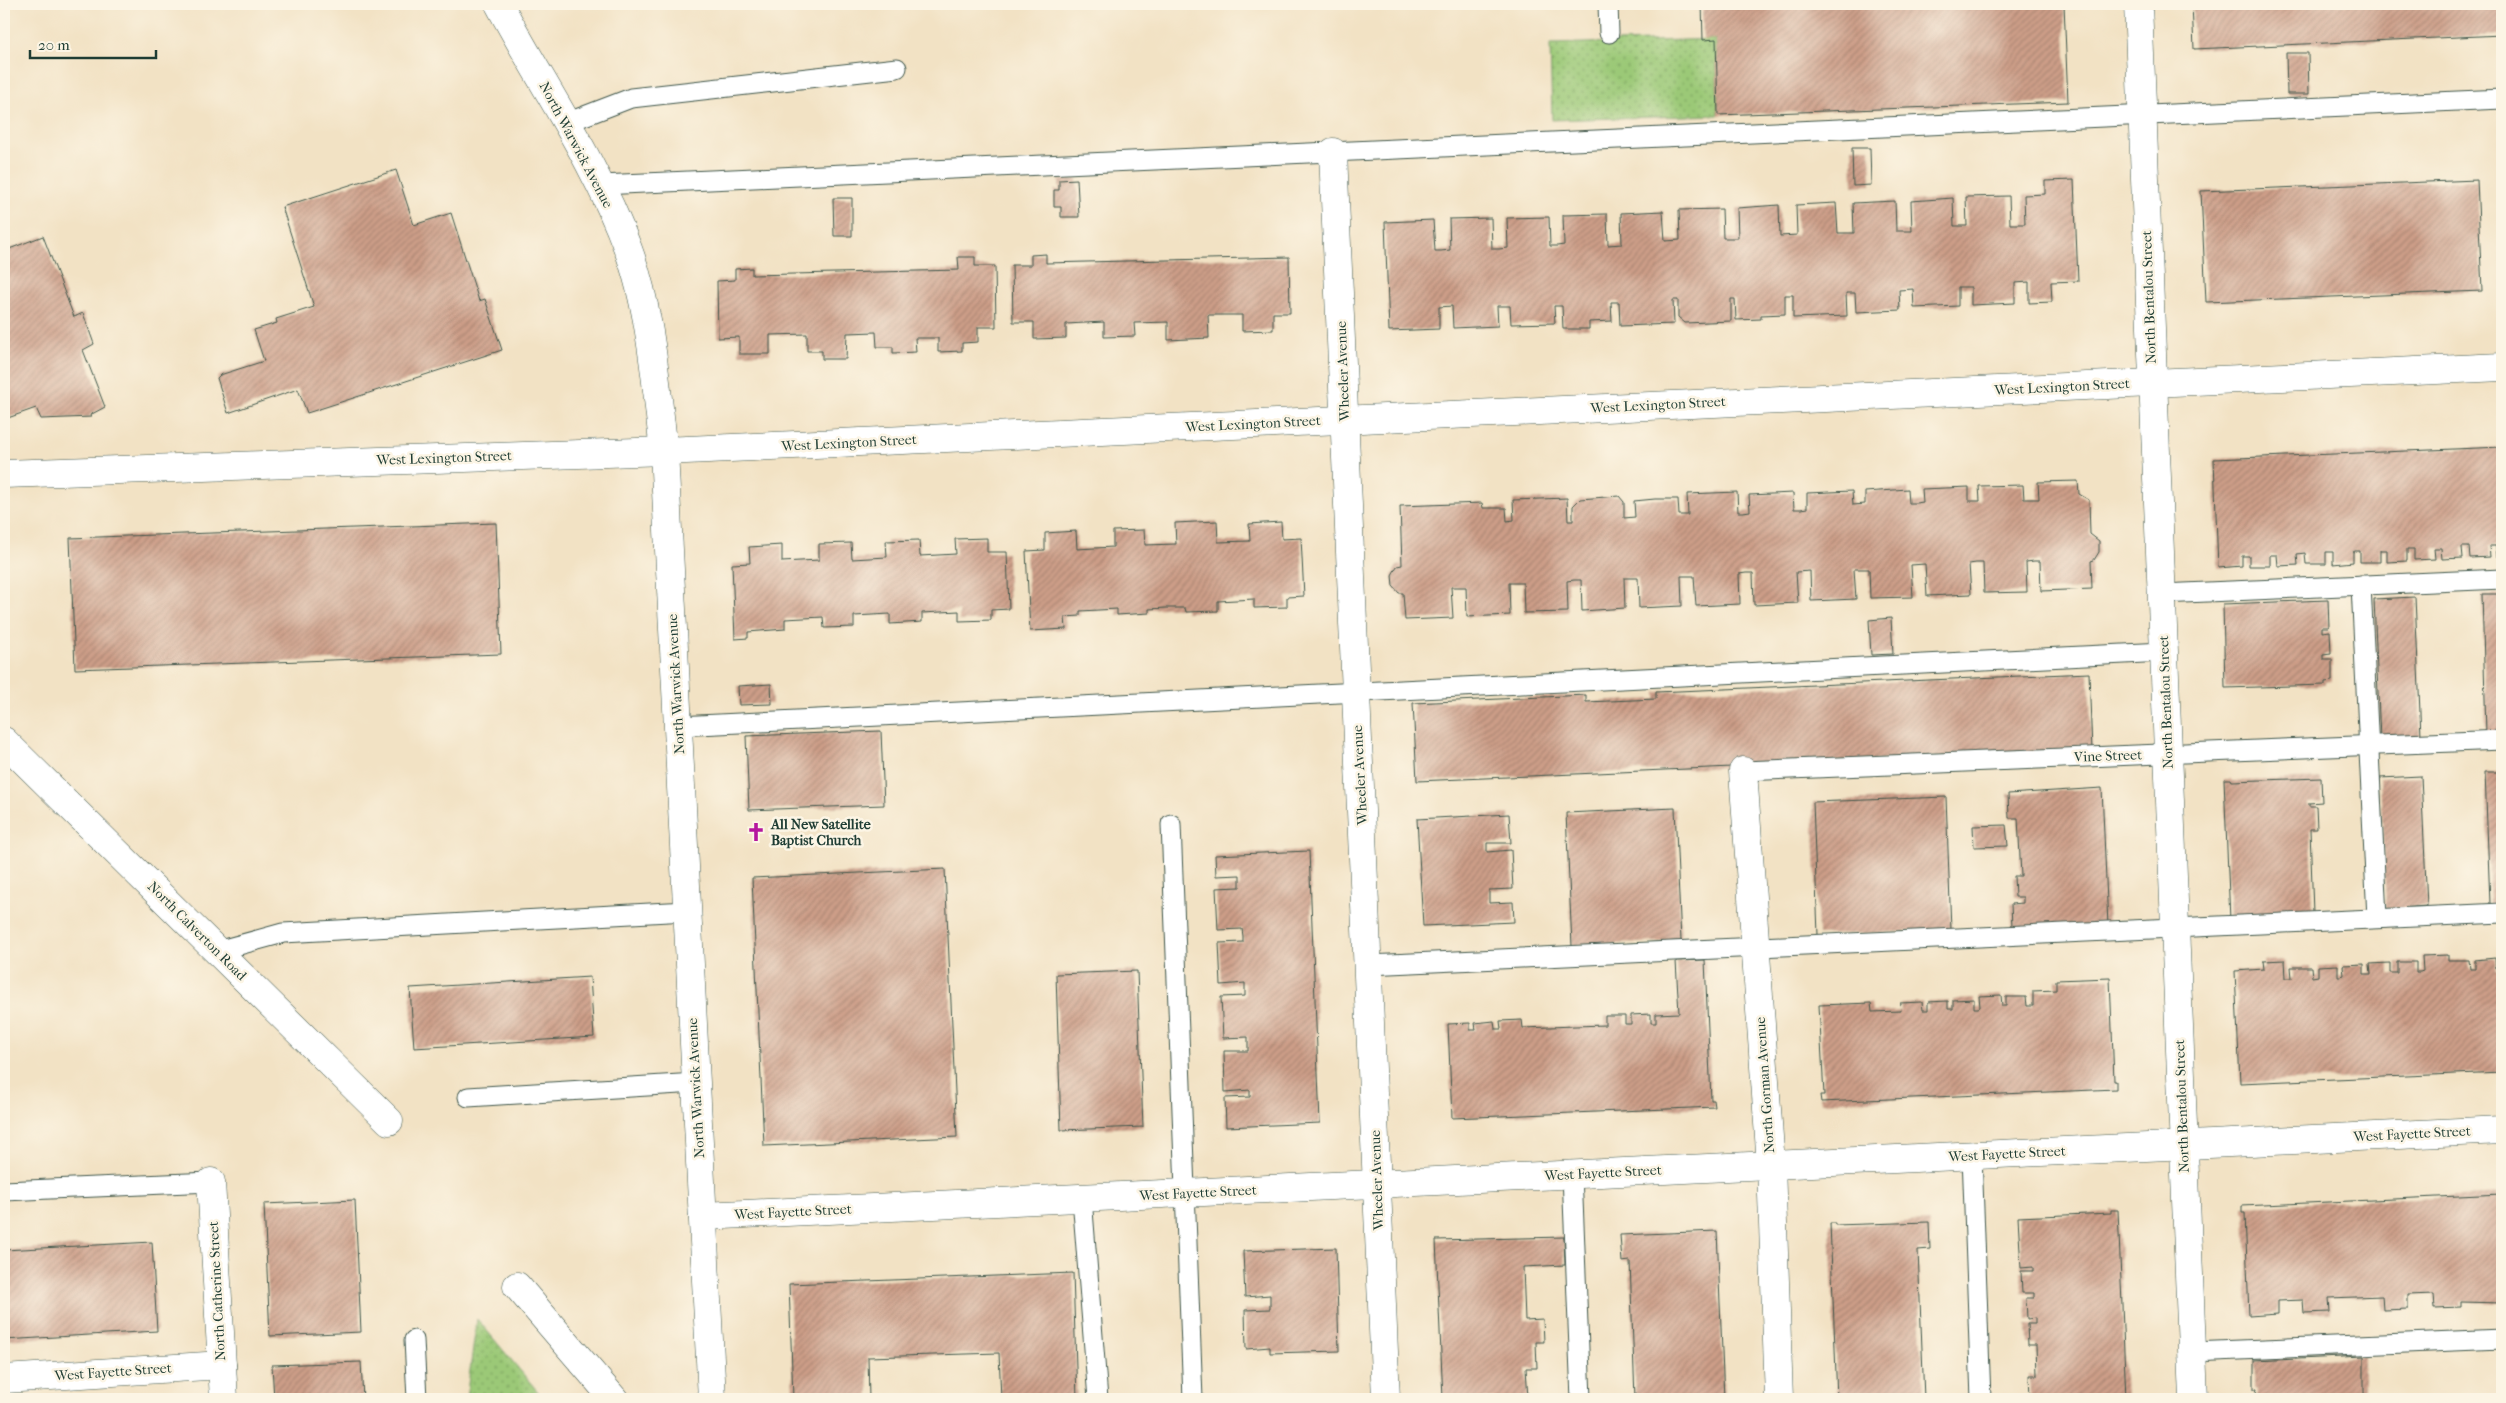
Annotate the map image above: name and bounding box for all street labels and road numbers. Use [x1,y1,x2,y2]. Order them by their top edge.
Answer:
street label: North Warwick Avenue [535,79,617,211]
street label: North Bentalou Street [2138,230,2160,364]
street label: Wheeler Avenue [1333,321,1353,422]
street label: West Lexington Street [1993,375,2130,399]
street label: West Lexington Street [1589,393,1726,417]
street label: West Lexington Street [1184,412,1321,436]
street label: West Lexington Street [780,431,917,455]
street label: West Lexington Street [375,447,512,469]
street label: North Warwick Avenue [664,613,688,755]
street label: North Bentalou Street [2155,635,2177,769]
street label: Wheeler Avenue [1349,724,1371,826]
street label: Vine Street [2073,746,2142,766]
street label: North Calverton Road [144,878,250,984]
street label: North Gorman Avenue [1752,1016,1778,1154]
street label: North Warwick Avenue [684,1017,708,1159]
street label: North Bentalou Street [2171,1039,2193,1173]
street label: West Fayette Street [2352,1122,2471,1146]
street label: Wheeler Avenue [1367,1130,1387,1231]
street label: West Fayette Street [1947,1142,2066,1166]
street label: West Fayette Street [1543,1161,1662,1185]
street label: West Fayette Street [1138,1181,1257,1205]
street label: West Fayette Street [733,1200,852,1224]
street label: North Catherine Street [205,1221,229,1361]
street label: West Fayette Street [53,1359,172,1385]

